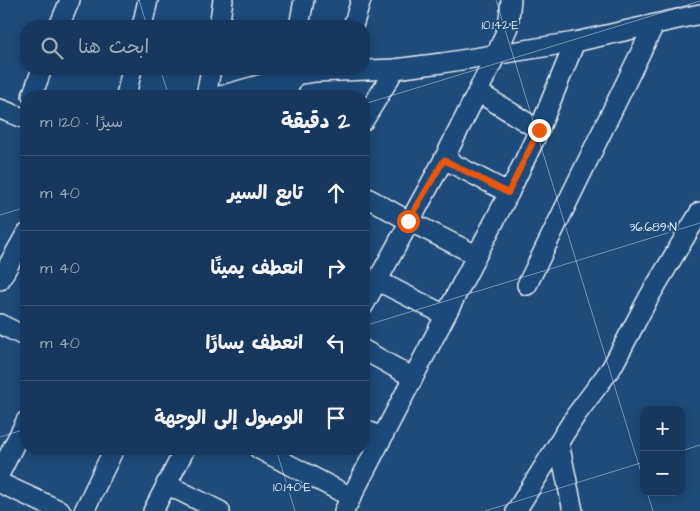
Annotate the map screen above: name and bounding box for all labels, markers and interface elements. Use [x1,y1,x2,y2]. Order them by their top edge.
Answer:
text: 10.142°E [481,17,519,34]
search box [20,20,370,75]
icon: search [38,34,66,62]
text: ابحث هنا [78,34,149,61]
text: 2 دقيقة [281,107,350,136]
text: سيرًا · 120 m [40,111,123,133]
route end [528,119,551,142]
icon: ahead [322,179,350,207]
text: تابع السير [228,180,303,207]
text: 40 m [40,182,80,204]
route start [397,210,420,233]
text: 36.689°N [629,219,677,236]
icon: right [322,254,350,282]
text: انعطف يمينًا [211,255,303,282]
text: 40 m [40,257,80,279]
icon: left [322,329,350,357]
text: انعطف يسارًا [206,330,303,357]
text: 40 m [40,332,80,354]
icon: arrive [322,404,350,432]
text: الوصول إلى الوجهة [154,405,303,432]
map controls [640,406,685,496]
button: + [640,406,685,451]
button: − [640,451,685,496]
text: 10.140°E [273,479,311,496]

